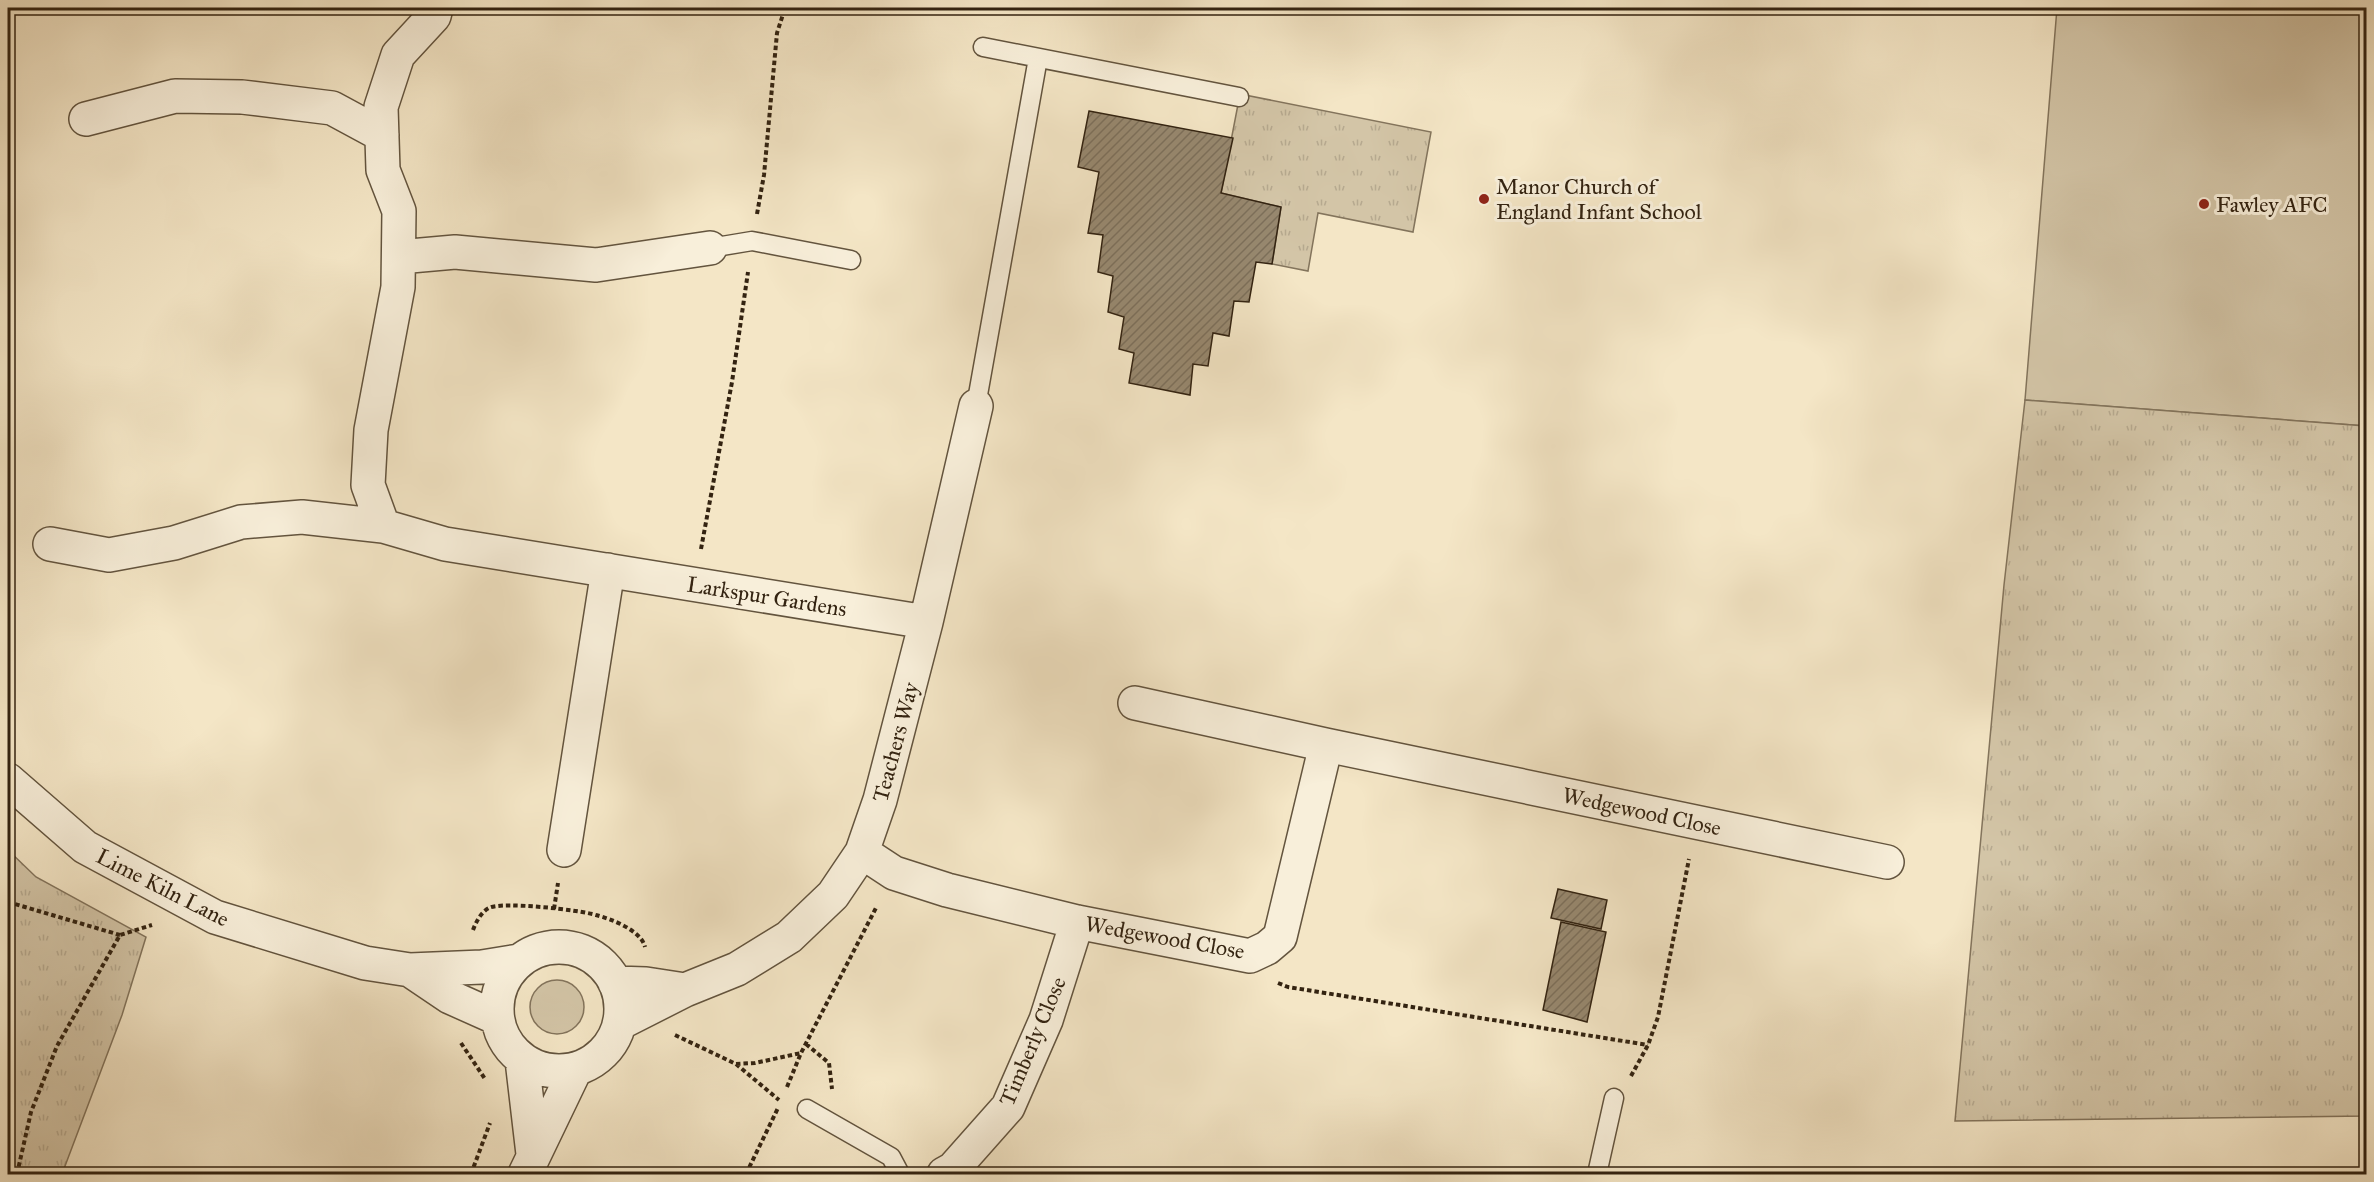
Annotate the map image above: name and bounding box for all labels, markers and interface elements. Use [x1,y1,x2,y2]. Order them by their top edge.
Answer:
place label: Manor Church of England Infant School [1496,173,1702,225]
place label: Fawley AFC [2216,191,2327,218]
marker: Manor Church of England Infant School [1477,192,1491,206]
marker: Fawley AFC [2197,197,2211,211]
street label: Larkspur Gardens [685,571,849,622]
street label: Teachers Way [867,679,925,805]
street label: Wedgewood Close [1560,781,1724,841]
street label: Lime Kiln Lane [92,842,234,932]
street label: Wedgewood Close [1083,910,1247,965]
street label: Timberly Close [993,973,1072,1110]

